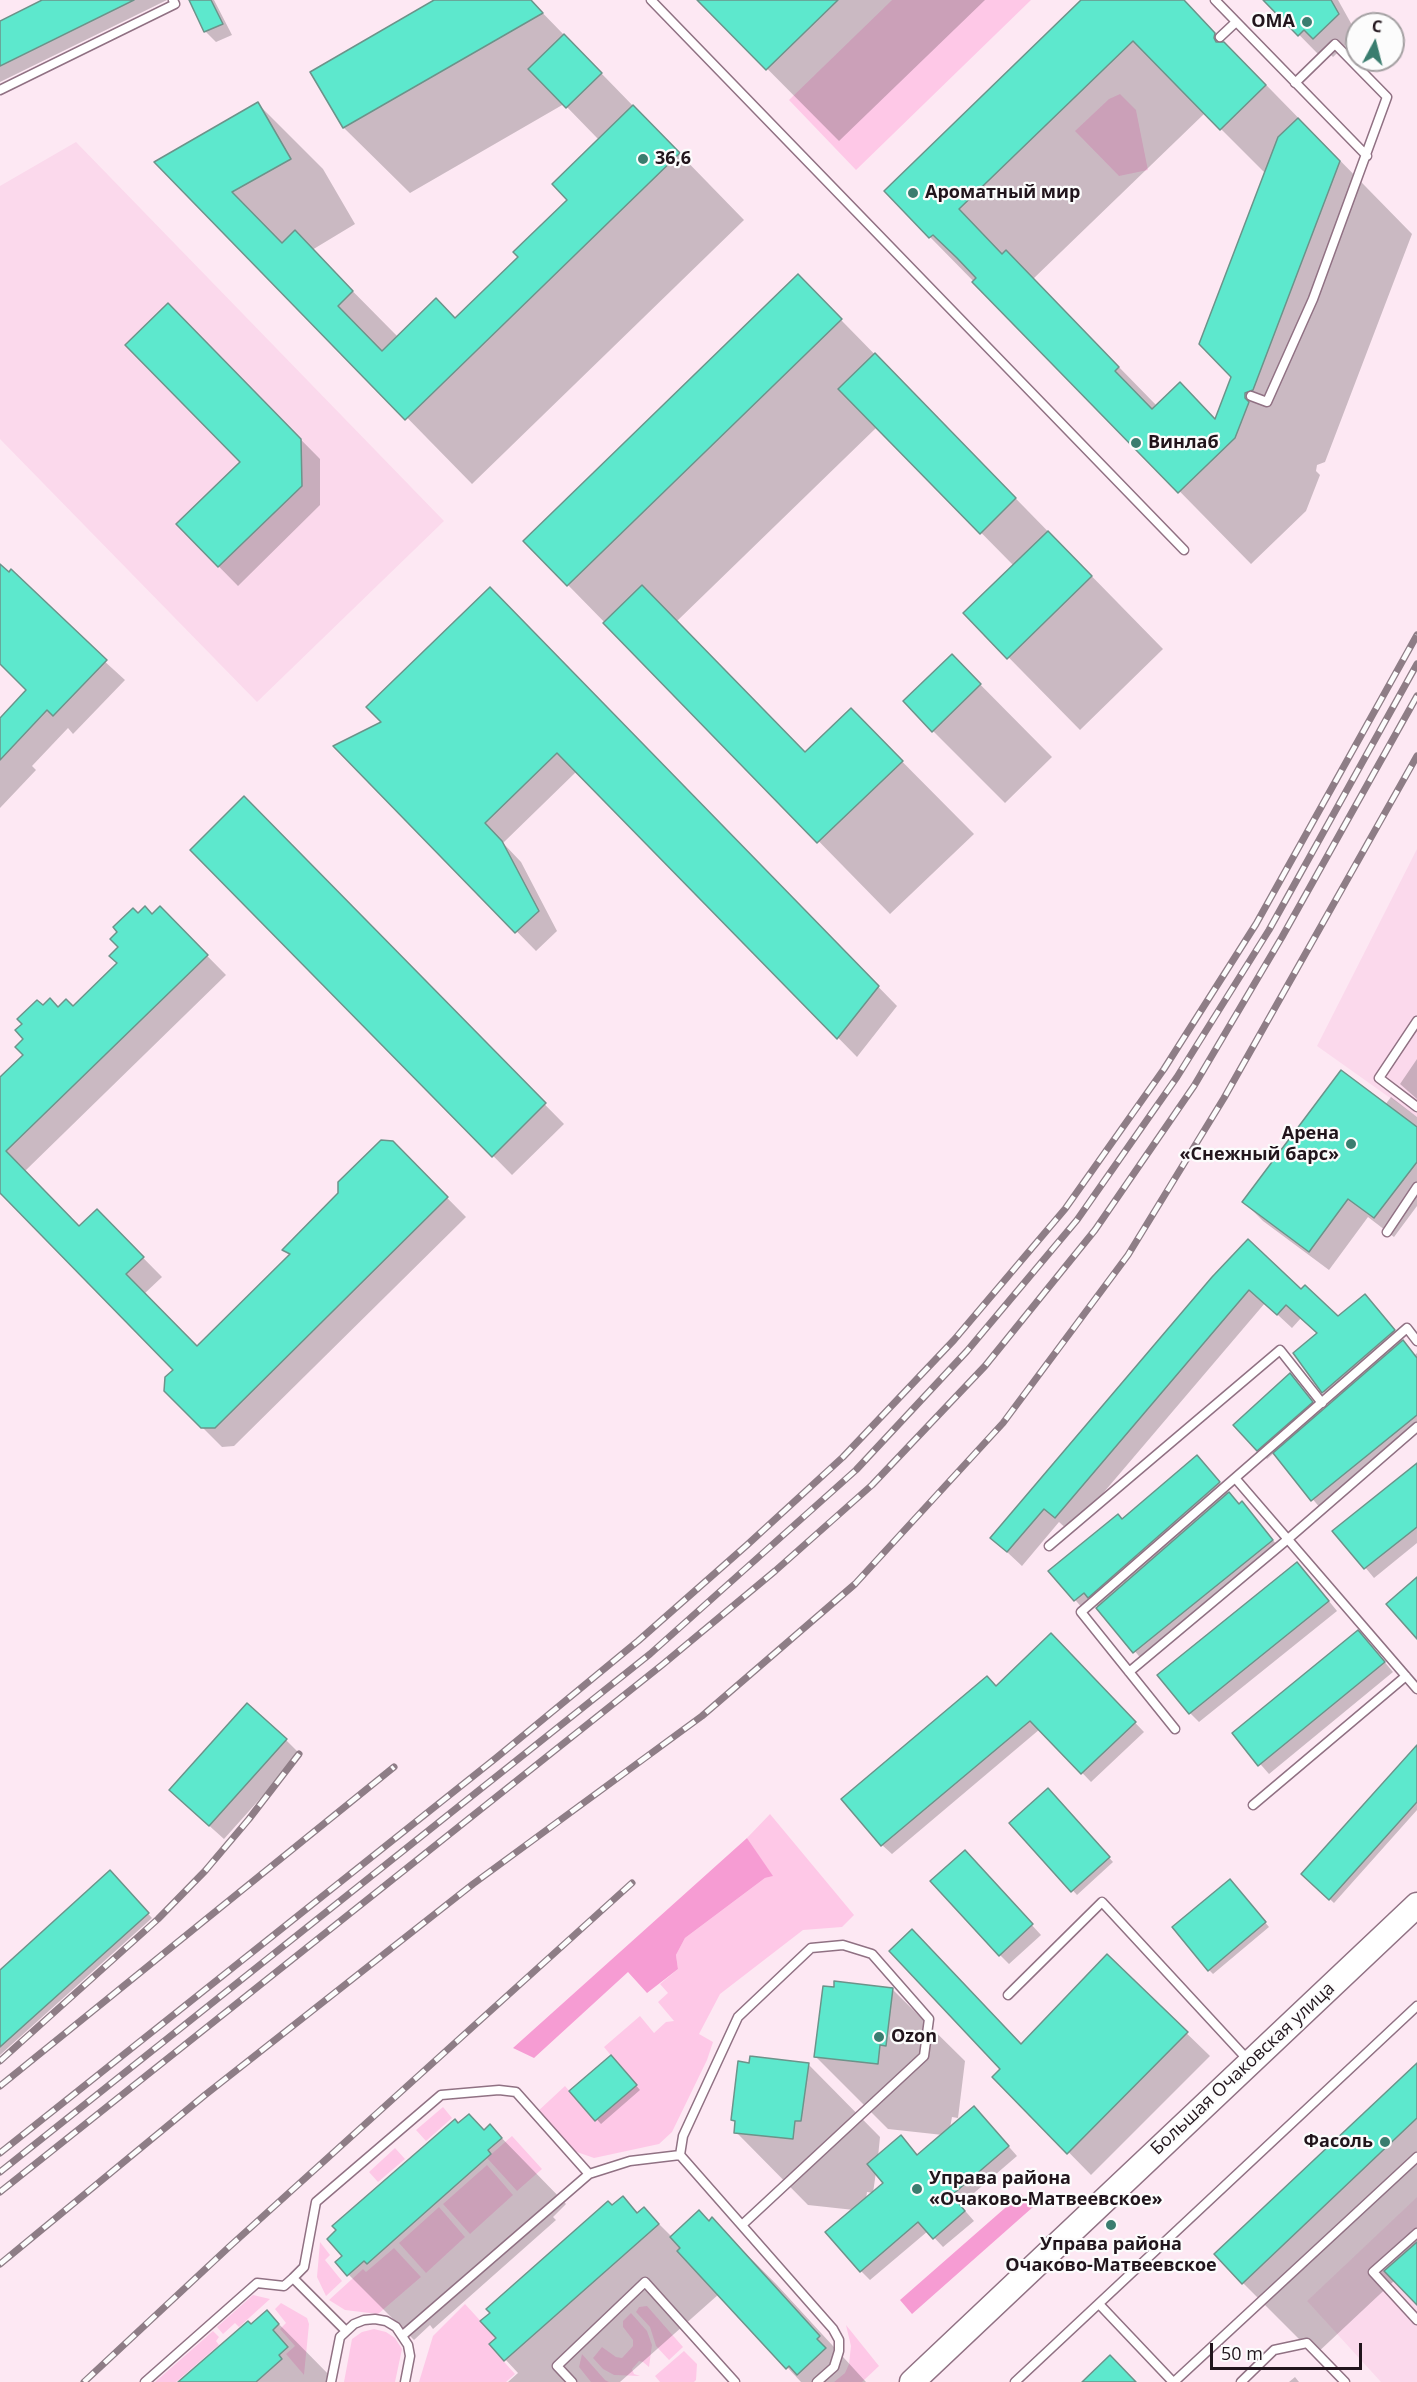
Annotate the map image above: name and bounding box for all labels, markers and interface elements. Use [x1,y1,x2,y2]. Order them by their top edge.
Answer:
place label: ОМА [1251,11,1295,33]
north arrow [1345,12,1405,72]
marker: ОМА [1300,15,1314,29]
text: С [1371,15,1383,38]
place label: 36,6 [655,148,691,170]
marker: 36,6 [636,152,650,166]
place label: Ароматный мир [925,182,1080,204]
marker: Ароматный мир [906,186,920,200]
place label: Винлаб [1148,432,1219,454]
marker: Винлаб [1129,436,1143,450]
place label: Арена «Снежный барс» [1180,1123,1339,1166]
marker: Арена «Снежный барс» [1344,1137,1358,1151]
street label: Большая Очаковская улица [1147,1978,1339,2160]
place label: Ozon [891,2026,937,2048]
marker: Ozon [872,2030,886,2044]
place label: Фасоль [1304,2131,1373,2153]
marker: Фасоль [1378,2135,1392,2149]
place label: Управа района «Очаково-Матвеевское» [929,2168,1163,2210]
marker: Управа района «Очаково-Матвеевское» [910,2182,924,2196]
marker: Управа района Очаково-Матвеевское [1104,2218,1118,2232]
place label: Управа района Очаково-Матвеевское [1005,2234,1217,2276]
scale bar [1213,2331,1364,2369]
text: 50 m [1221,2341,1263,2365]

